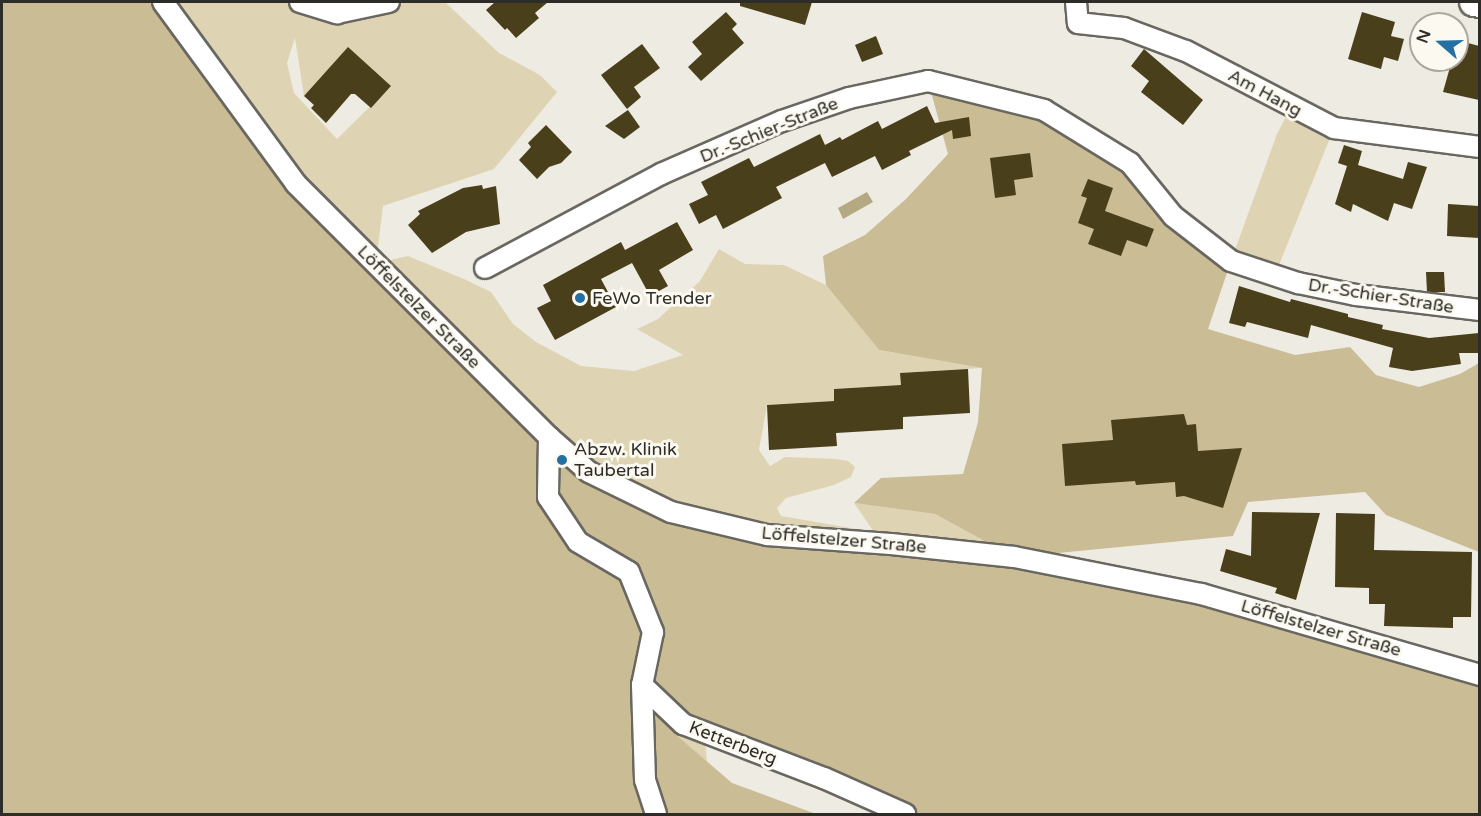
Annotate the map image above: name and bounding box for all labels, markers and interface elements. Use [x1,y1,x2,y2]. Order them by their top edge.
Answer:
north arrow [1409,12,1469,72]
text: N [1412,27,1436,46]
street label: Am Hang [1224,65,1306,121]
street label: Dr.-Schier-Straße [697,92,841,168]
street label: Löffelstelzer Straße [353,241,485,373]
street label: Dr.-Schier-Straße [1307,274,1455,318]
place label: FeWo Trender [592,287,712,309]
marker: FeWo Trender [573,291,587,305]
place label: Abzw. Klinik Taubertal [574,439,677,482]
marker: Abzw. Klinik Taubertal [555,453,569,467]
street label: Löffelstelzer Straße [761,522,927,558]
street label: Löffelstelzer Straße [1238,595,1404,661]
street label: Ketterberg [686,716,780,770]

